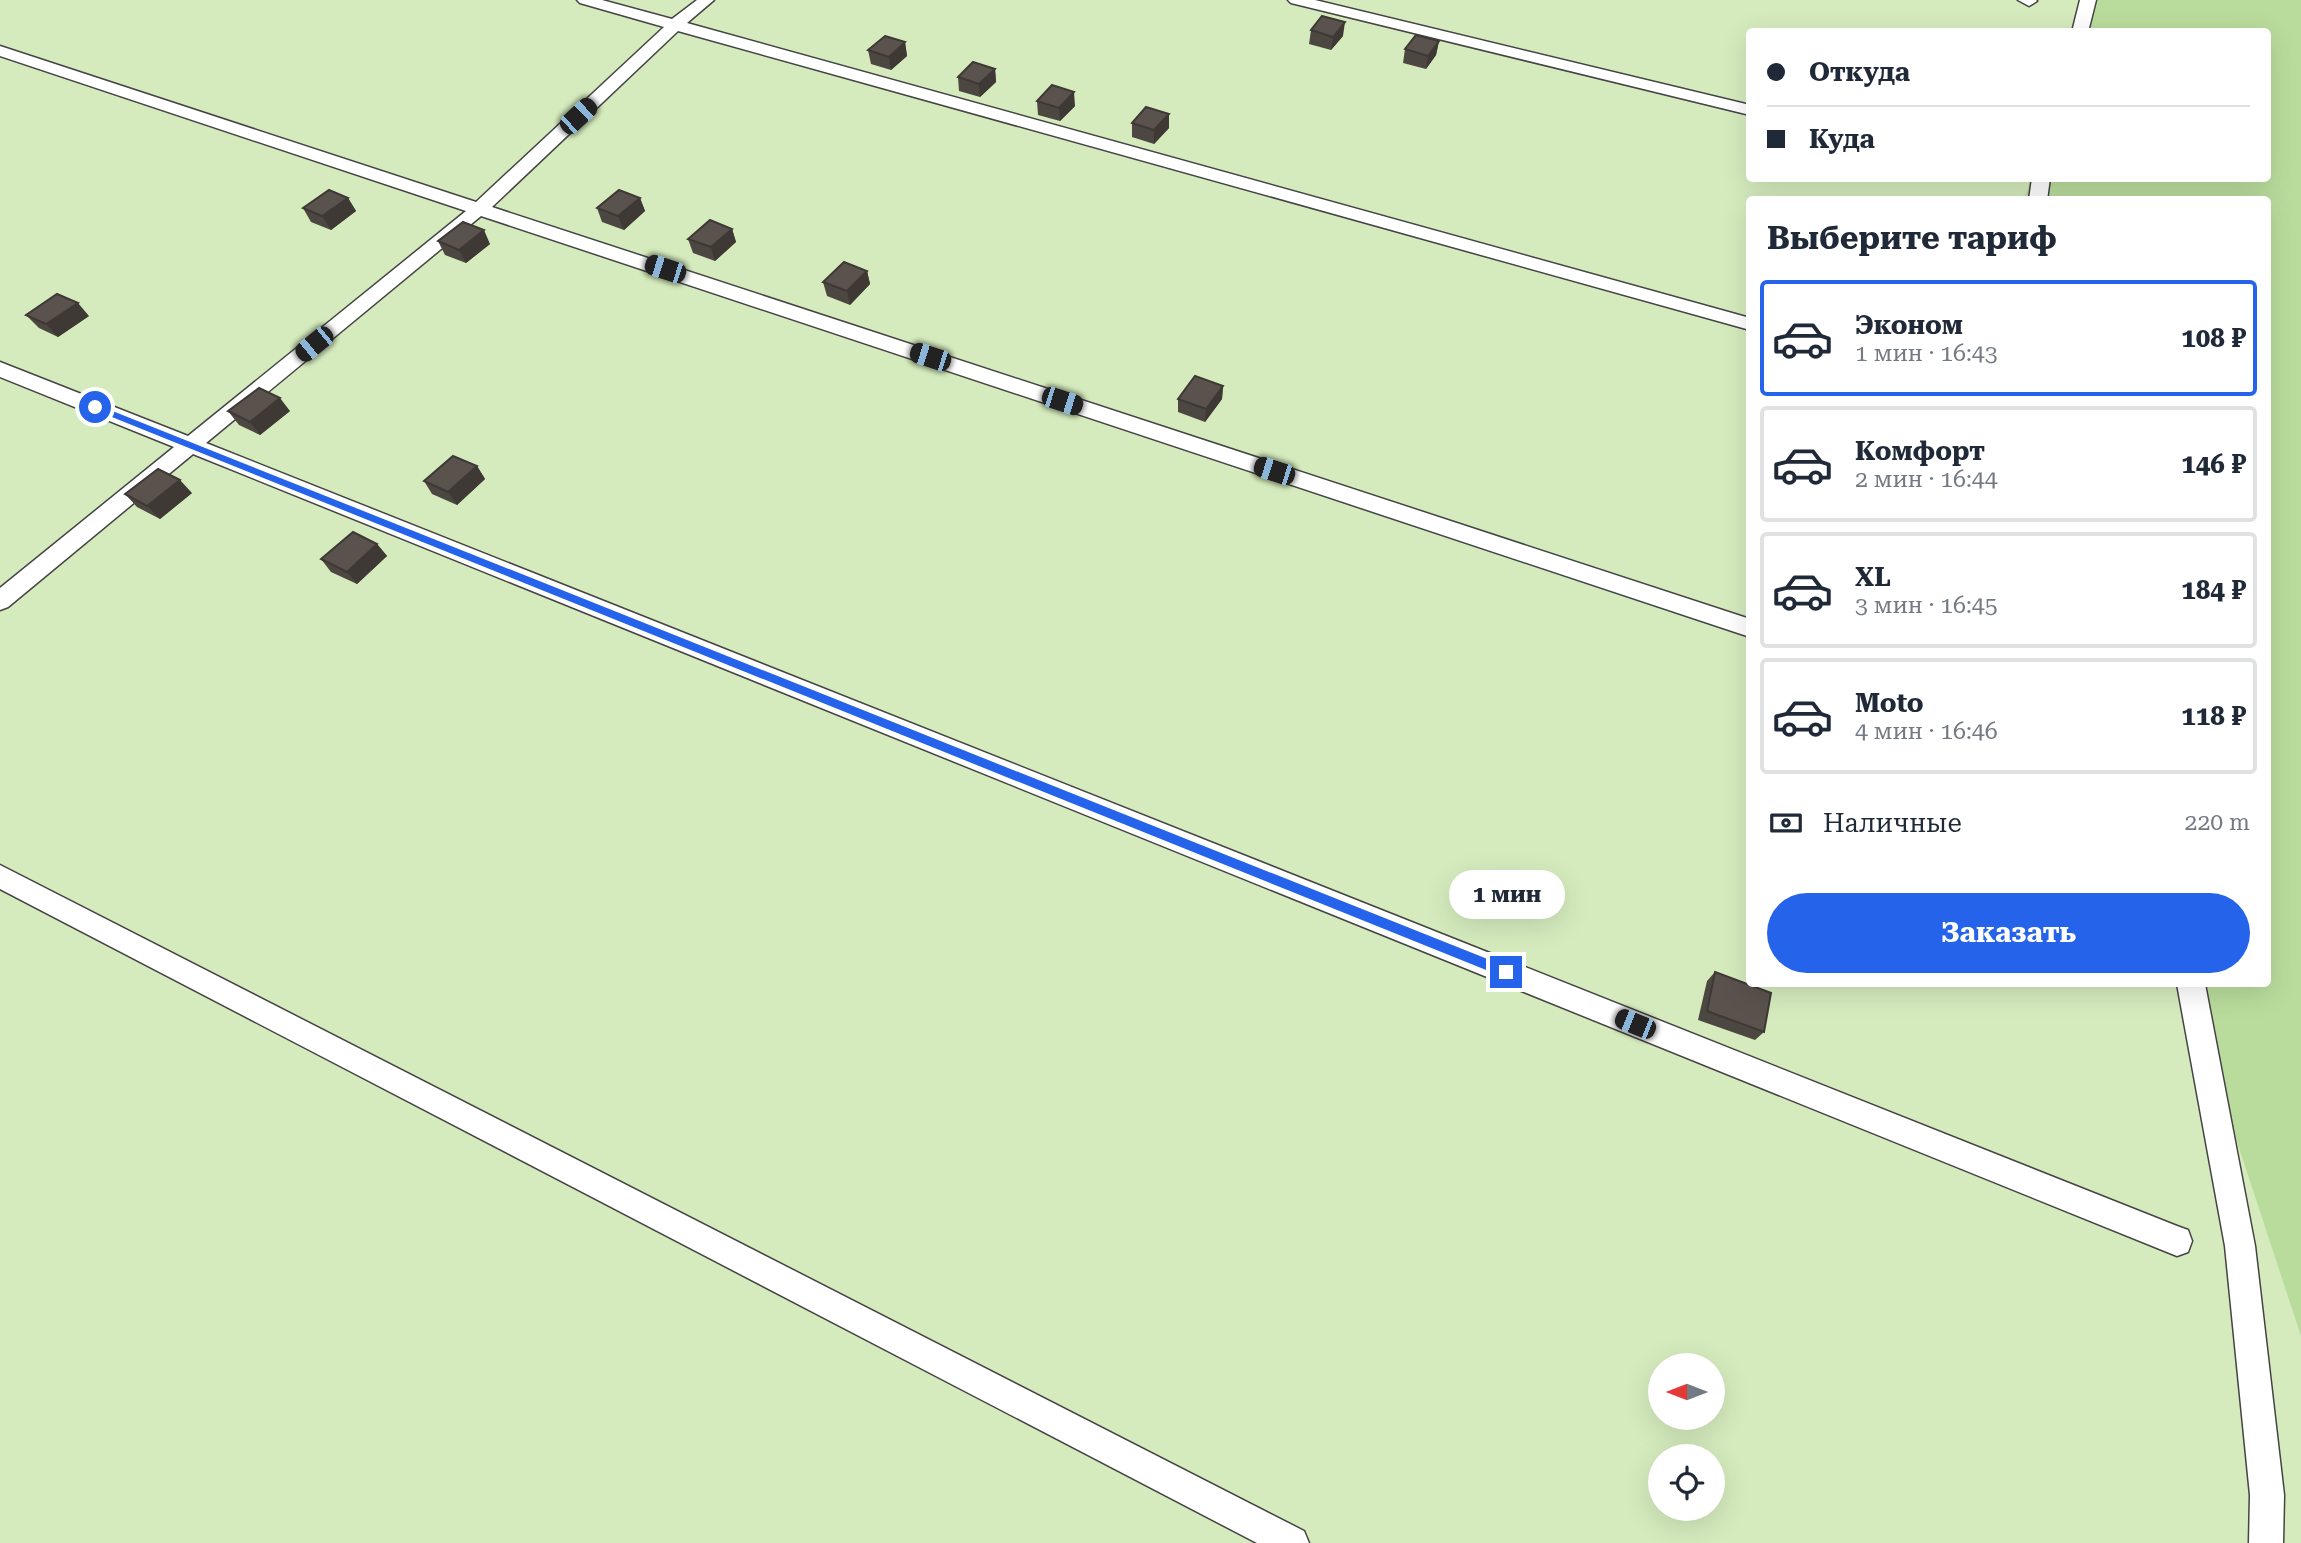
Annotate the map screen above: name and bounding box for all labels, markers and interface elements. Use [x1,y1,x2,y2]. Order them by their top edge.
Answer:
text: Откуда [1809,57,1910,87]
car [556,94,601,138]
text: Куда [1809,124,1875,154]
text: Выберите тариф [1767,219,2057,257]
car [642,253,689,285]
icon: car [1771,307,1834,370]
text: Эконом [1855,310,1963,340]
car [292,323,337,365]
text: 108 ₽ [2181,323,2246,353]
text: 1 мин · 16:43 [1855,340,1998,367]
car [907,341,954,373]
car [1039,385,1086,417]
route start [79,391,111,423]
icon: car [1771,433,1834,496]
text: Комфорт [1855,436,1985,466]
text: 146 ₽ [2181,449,2246,479]
car [1251,455,1298,487]
text: 2 мин · 16:44 [1855,466,1998,493]
icon: car [1771,559,1834,622]
text: XL [1855,562,1891,592]
text: 184 ₽ [2181,575,2246,605]
text: 3 мин · 16:45 [1855,592,1998,619]
icon: car [1771,685,1834,748]
text: Moto [1855,688,1924,718]
text: 118 ₽ [2181,701,2246,731]
text: 4 мин · 16:46 [1855,718,1998,745]
icon: cash [1767,804,1805,842]
text: Наличные [1823,808,1962,838]
text: 220 m [2185,809,2250,836]
callout: 1 мин [1448,870,1564,920]
text: 1 мин [1473,881,1541,908]
button: Заказать [1767,893,2250,973]
route end [1490,956,1522,988]
car [1612,1006,1659,1042]
north arrow [1648,1353,1726,1430]
map controls [1648,1353,1725,1521]
button: locate [1648,1444,1725,1521]

